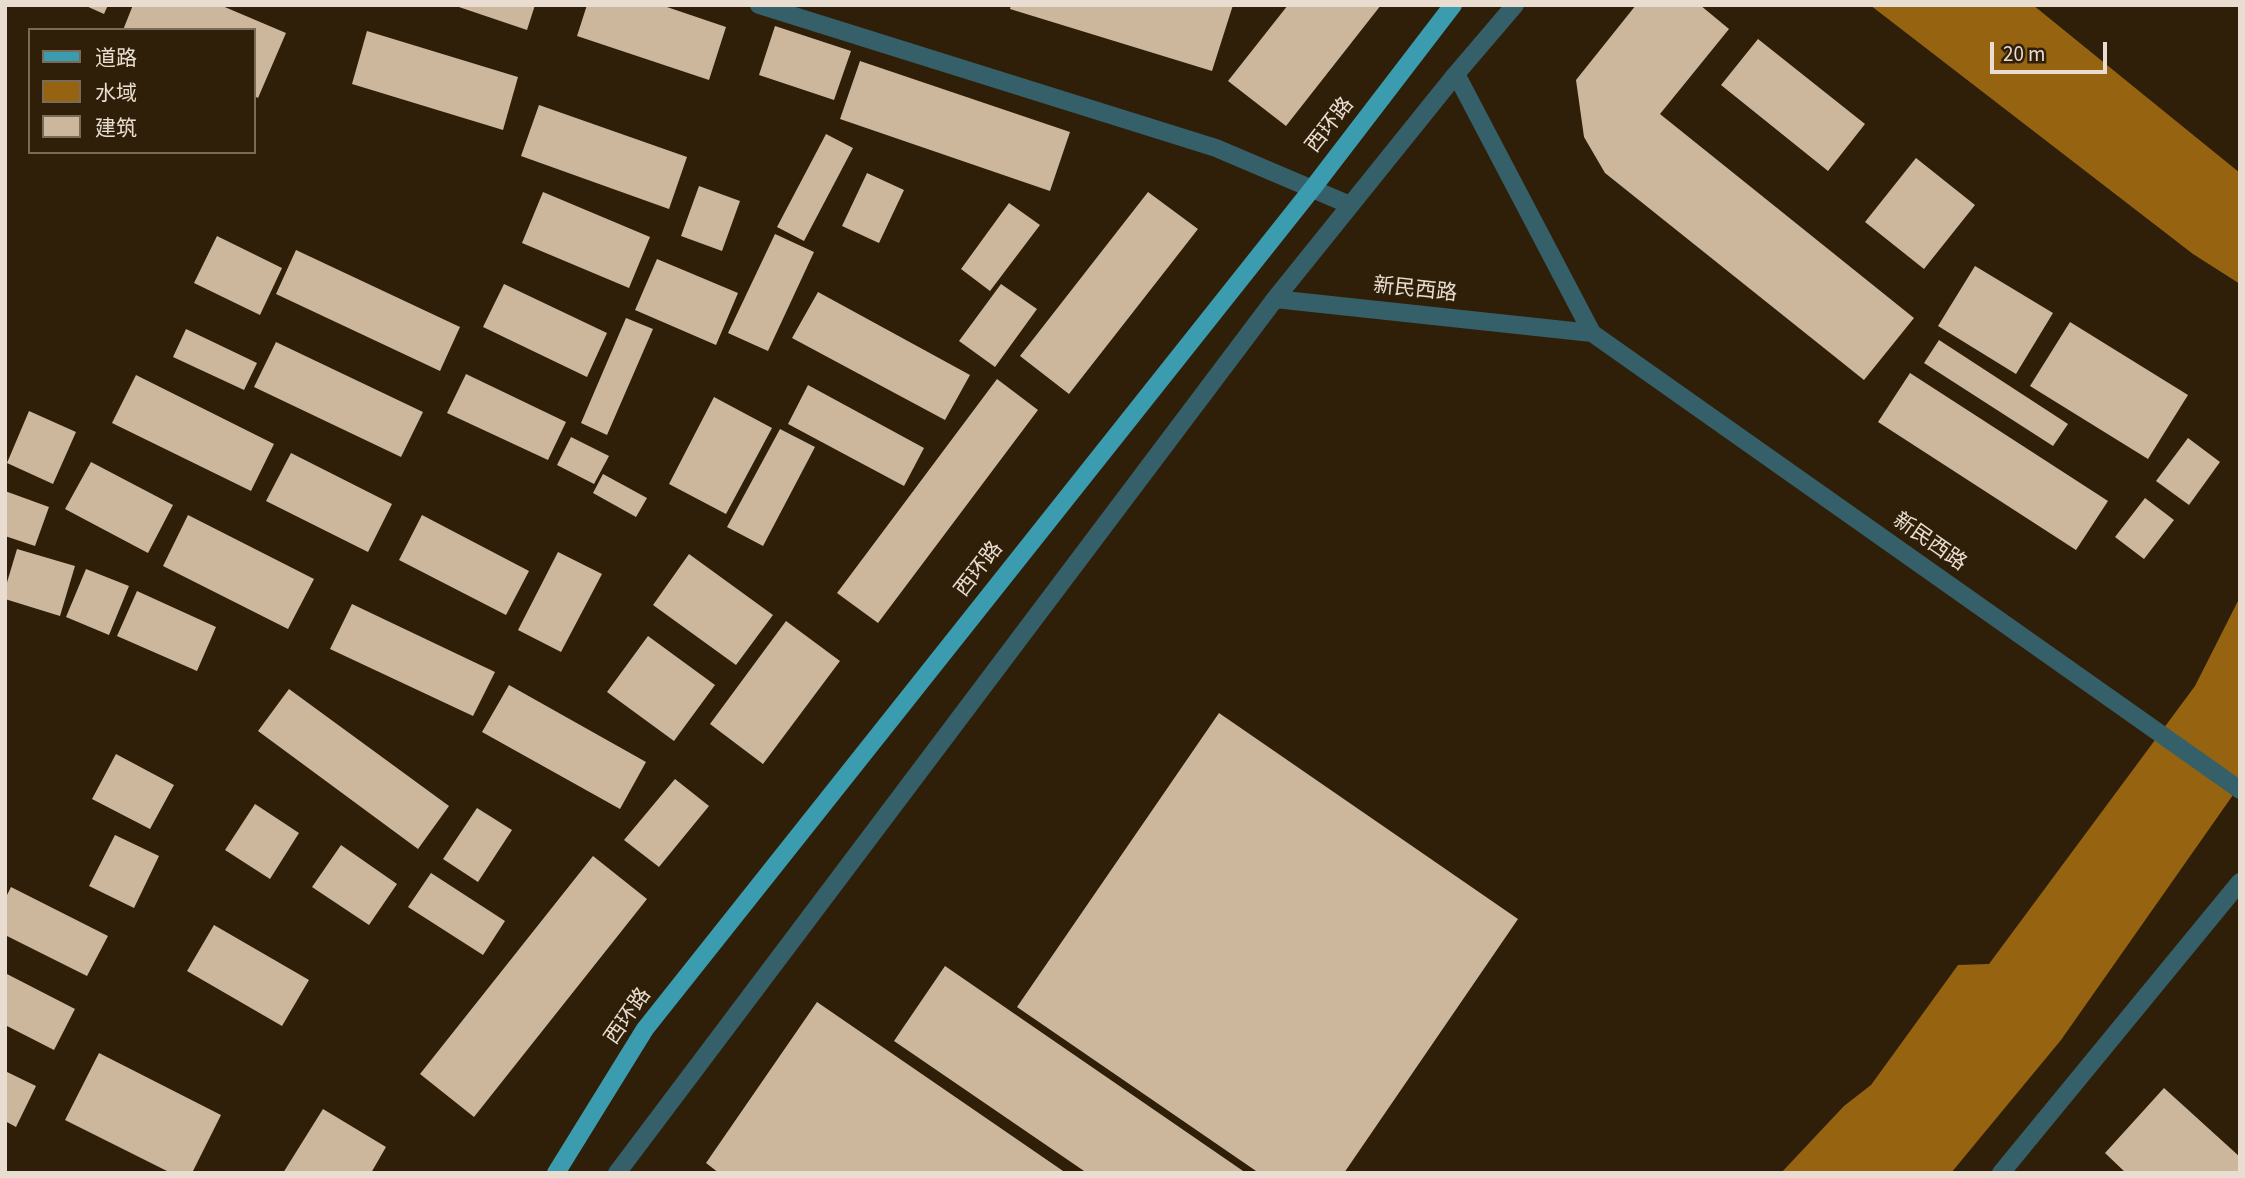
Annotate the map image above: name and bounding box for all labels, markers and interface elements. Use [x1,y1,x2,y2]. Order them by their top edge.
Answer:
legend [28,28,256,154]
scale bar [1993,28,2110,72]
text: 20 m [2003,39,2045,69]
text: 道路 [95,43,137,73]
text: 水域 [95,78,137,108]
street label: 西环路 [1302,93,1360,159]
text: 建筑 [95,113,137,143]
street label: 新民西路 [1372,274,1458,308]
street label: 新民西路 [1887,509,1971,577]
street label: 西环路 [951,537,1009,603]
street label: 西环路 [601,984,657,1050]

